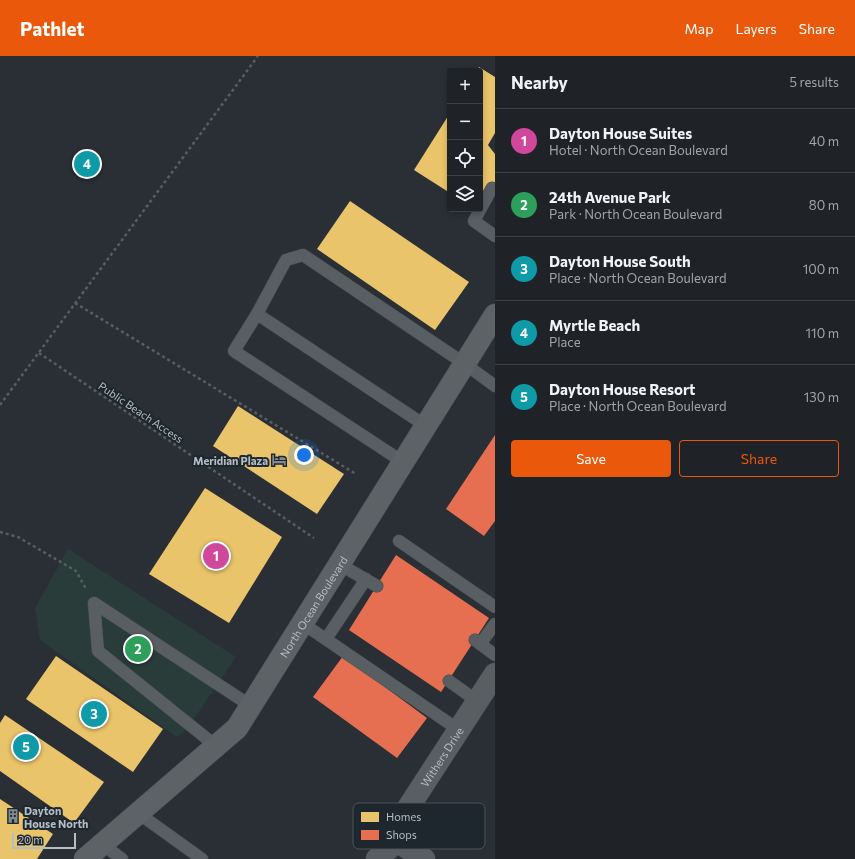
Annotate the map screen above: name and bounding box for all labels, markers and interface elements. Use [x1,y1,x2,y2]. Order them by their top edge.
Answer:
text: Pathlet [20,17,85,40]
text: Map [685,20,713,37]
text: Layers [735,20,777,37]
text: Share [799,20,835,37]
map controls [447,68,483,212]
button: + [447,68,483,104]
text: Nearby [511,72,568,93]
text: 5 results [789,74,839,90]
button: − [447,104,483,140]
text: Dayton House Suites [549,124,692,142]
text: 1 [521,133,527,149]
text: 40 m [809,133,839,149]
button: locate [447,140,483,176]
text: Hotel · North Ocean Boulevard [549,142,728,158]
pin: 4 [74,149,100,179]
button: layers [447,176,483,212]
text: 24th Avenue Park [549,188,671,206]
text: 2 [520,197,528,213]
text: 80 m [809,197,839,213]
text: Park · North Ocean Boulevard [549,206,722,222]
text: Dayton House South [549,252,691,270]
text: 3 [520,261,528,277]
text: 100 m [803,261,839,277]
text: Place · North Ocean Boulevard [549,270,727,286]
text: Myrtle Beach [549,316,640,334]
text: 4 [520,325,528,341]
text: 110 m [806,325,839,341]
text: Place [549,334,581,350]
street label: Public Beach Access [96,379,186,445]
text: Dayton House Resort [549,380,695,398]
text: 5 [520,389,528,405]
text: 130 m [804,389,839,405]
text: Place · North Ocean Boulevard [549,398,727,414]
button: Save [511,440,671,477]
button: Share [679,440,839,477]
your location [294,445,314,465]
hotel icon: Meridian Plaza [271,452,287,468]
place label: Meridian Plaza [193,454,268,467]
pin: 1 [203,541,229,571]
street label: North Ocean Boulevard [276,553,349,659]
pin: 2 [125,634,151,664]
pin: 3 [81,699,107,729]
street label: Withers Drive [417,724,466,789]
pin: 5 [13,732,39,762]
legend [353,803,485,849]
place label: Dayton House North [24,804,89,830]
building icon: Dayton House North [5,808,21,824]
text: Homes [386,810,421,823]
text: Shops [386,828,417,841]
scale bar [12,831,76,850]
text: 20 m [18,833,43,846]

